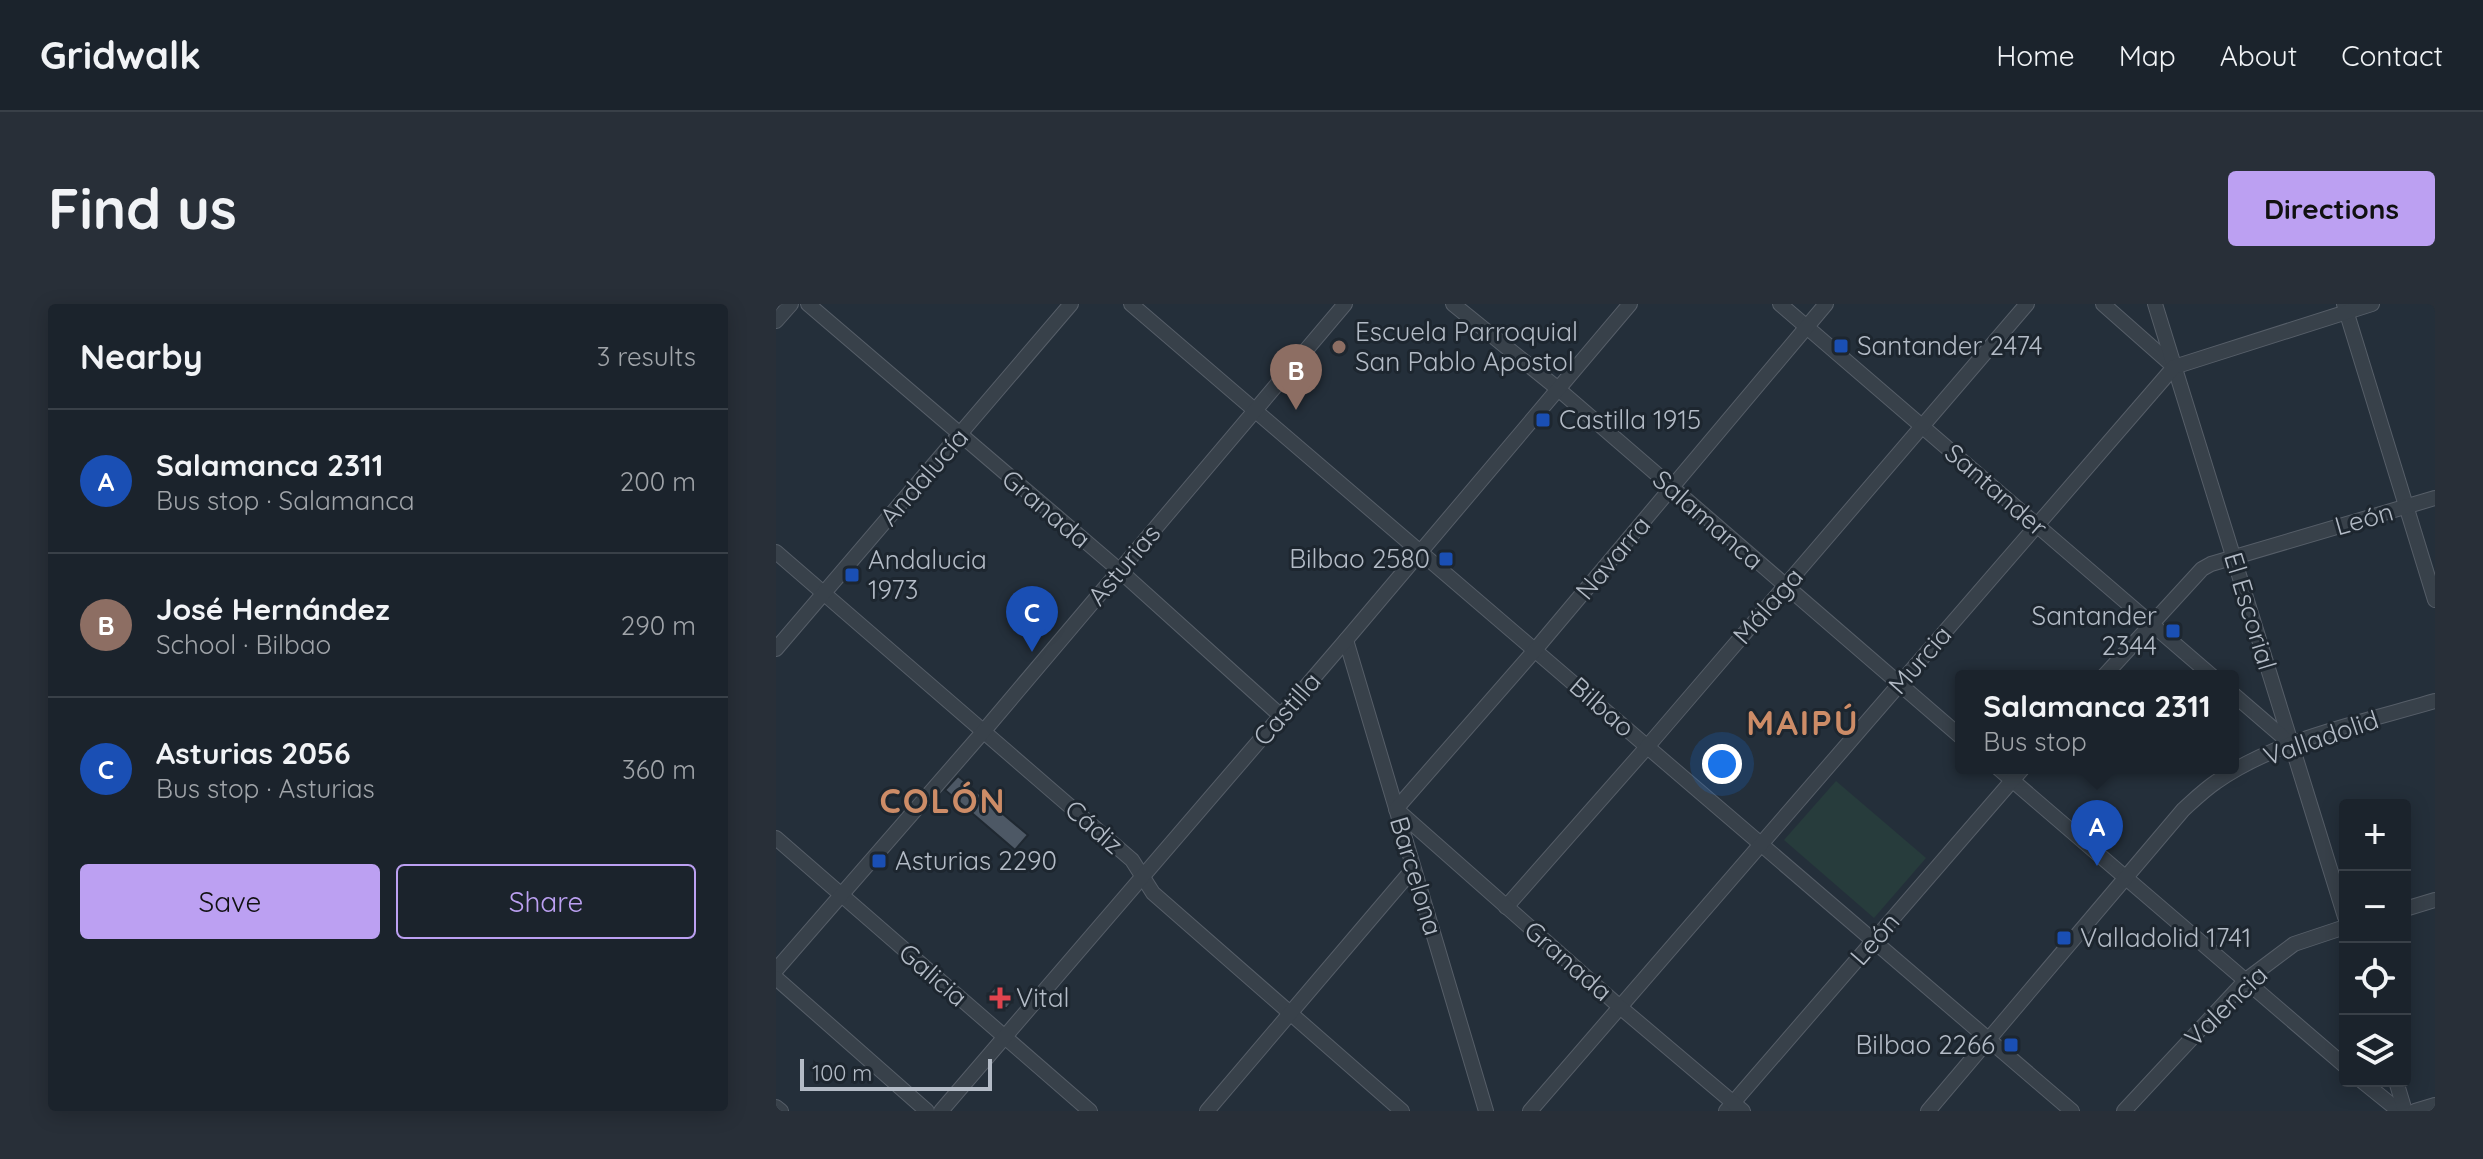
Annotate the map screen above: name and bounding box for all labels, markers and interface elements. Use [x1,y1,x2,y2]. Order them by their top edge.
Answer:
text: Gridwalk [40,31,201,79]
text: Home [1996,38,2075,73]
text: Map [2119,38,2176,73]
text: About [2220,38,2297,73]
text: Contact [2341,38,2443,73]
button: Directions [2228,171,2435,246]
text: Find us [48,173,237,243]
place label: Escuela Parroquial San Pablo Apostol [1355,315,1578,378]
place label: Santander 2474 [1857,329,2042,362]
text: Nearby [80,335,203,378]
marker: Santander 2474 [1832,337,1850,355]
marker: Escuela Parroquial San Pablo Apostol [1330,338,1348,356]
text: 3 results [597,340,696,373]
pin: B [1270,344,1322,410]
place label: Castilla 1915 [1559,403,1701,436]
marker: Castilla 1915 [1534,411,1552,429]
street label: Andalucía [872,421,975,532]
street label: Santander [1938,436,2054,543]
text: Salamanca 2311 [156,446,383,484]
street label: Granada [995,462,1097,555]
street label: Salamanca [1646,463,1770,577]
text: A [98,465,114,498]
text: 200 m [620,465,696,498]
text: Bus stop · Salamanca [156,484,414,517]
street label: León [2331,494,2397,543]
street label: Navarra [1568,509,1657,606]
street label: Asturias [1080,517,1167,612]
place label: Bilbao 2580 [1289,542,1430,575]
place label: Andalucia 1973 [868,543,987,606]
street label: El Escorial [2217,548,2284,674]
marker: Bilbao 2580 [1437,550,1455,568]
street label: Málaga [1725,561,1810,651]
marker: Andalucia 1973 [843,566,861,584]
pin: C [1006,586,1058,652]
text: José Hernández [156,590,390,628]
place label: Santander 2344 [2032,599,2157,662]
text: B [97,609,115,642]
text: 290 m [621,609,696,642]
street label: Murcia [1881,618,1958,701]
marker: Santander 2344 [2164,622,2182,640]
text: School · Bilbao [156,628,331,661]
street label: Castilla [1246,665,1328,752]
street label: Bilbao [1563,669,1642,744]
popup [1955,670,2239,774]
text: Salamanca 2311 [1983,687,2211,725]
district label: MAIPÚ [1746,701,1860,744]
street label: Valladolid [2259,703,2383,773]
text: Bus stop [1983,725,2087,758]
text: Asturias 2056 [156,734,351,772]
your location [1702,744,1742,784]
text: C [98,753,114,786]
text: 360 m [622,753,696,786]
text: Bus stop · Asturias [156,772,375,805]
district label: COLÓN [879,779,1007,822]
street label: Cádiz [1058,792,1130,861]
map controls [2339,799,2411,1087]
button: + [2339,799,2411,871]
pin: A [2071,800,2123,866]
street label: Barcelona [1383,812,1450,939]
place label: Asturias 2290 [895,844,1057,877]
marker: Asturias 2290 [870,852,888,870]
button: Save [80,864,380,939]
button: Share [396,864,696,939]
button: − [2339,871,2411,943]
street label: León [1843,905,1907,972]
street label: Granada [1518,913,1619,1008]
place label: Valladolid 1741 [2080,921,2251,954]
marker: Valladolid 1741 [2055,929,2073,947]
street label: Galicia [892,936,975,1013]
button: locate [2339,943,2411,1015]
street label: Valencia [2177,958,2274,1053]
place label: Vital [1016,981,1069,1014]
marker: Vital [991,989,1009,1007]
button: layers [2339,1015,2411,1087]
place label: Bilbao 2266 [1855,1028,1995,1061]
marker: Bilbao 2266 [2002,1036,2020,1054]
scale bar [800,1055,992,1091]
text: 100 m [812,1059,872,1087]

